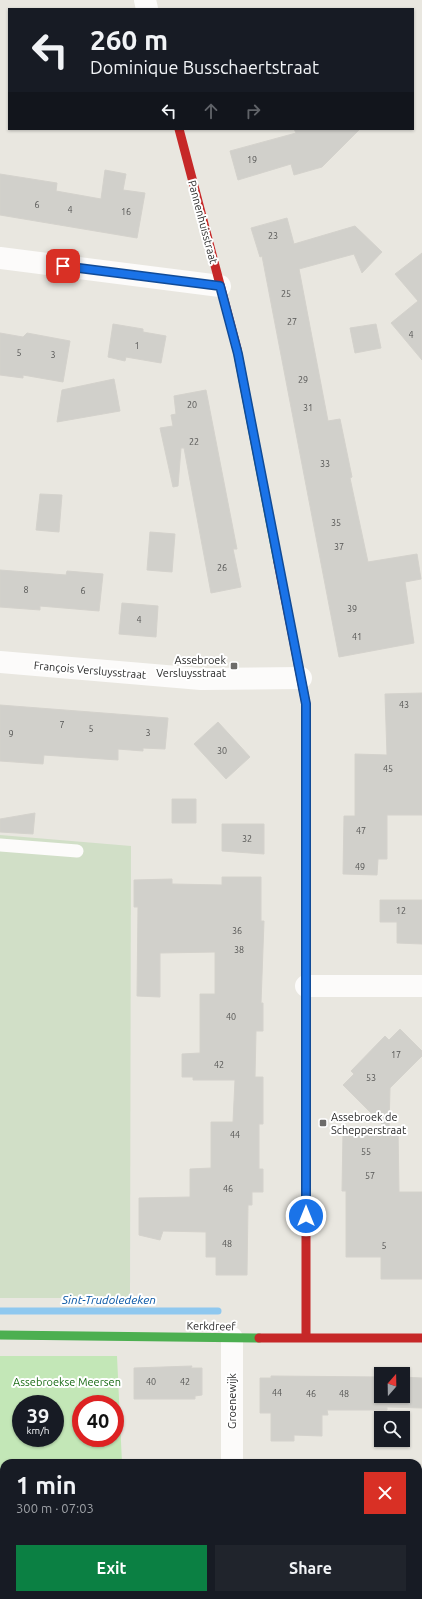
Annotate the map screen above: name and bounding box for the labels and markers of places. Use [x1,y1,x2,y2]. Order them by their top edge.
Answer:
pin [46,249,80,283]
place label: Assebroek Versluysstraat [156,654,227,679]
marker: Assebroek Versluysstraat [229,661,239,671]
place label: Assebroek de Schepperstraat [331,1111,407,1136]
marker: Assebroek de Schepperstraat [318,1118,328,1128]

